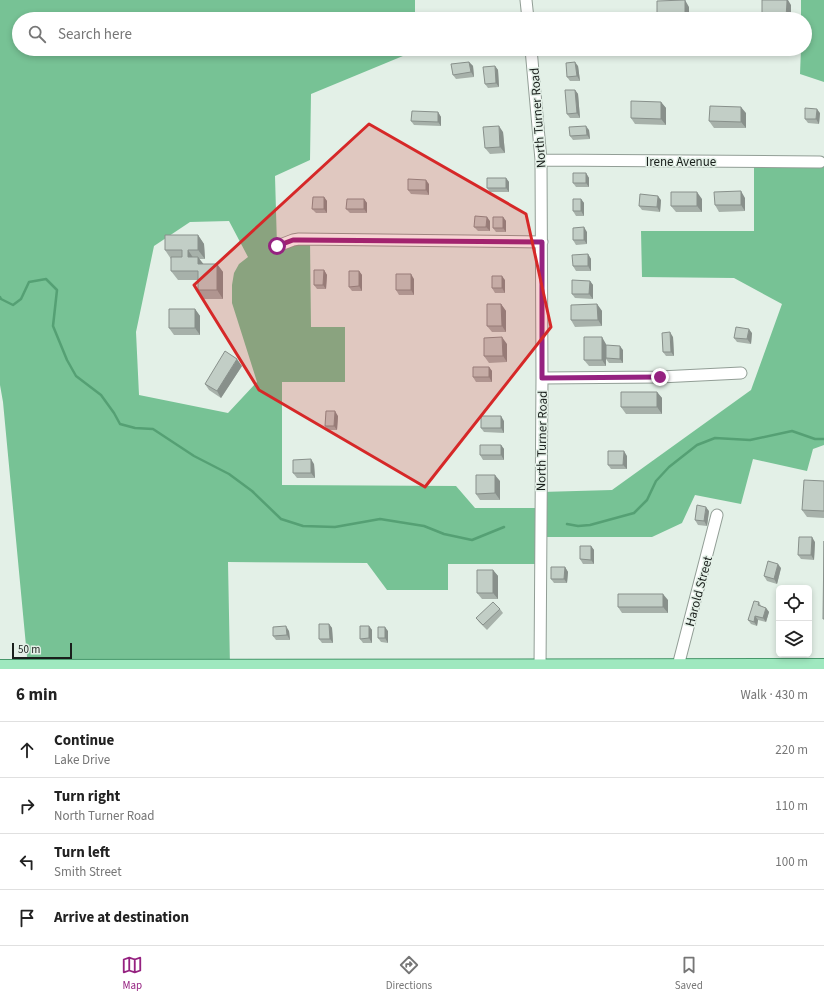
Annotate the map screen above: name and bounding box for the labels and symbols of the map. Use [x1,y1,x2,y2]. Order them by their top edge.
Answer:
street label: North Turner Road [526,67,550,169]
street label: Irene Avenue [646,153,716,171]
route start [268,237,286,255]
route end [651,368,669,386]
street label: North Turner Road [532,391,552,491]
street label: Harold Street [681,553,717,628]
scale bar [12,641,72,660]

